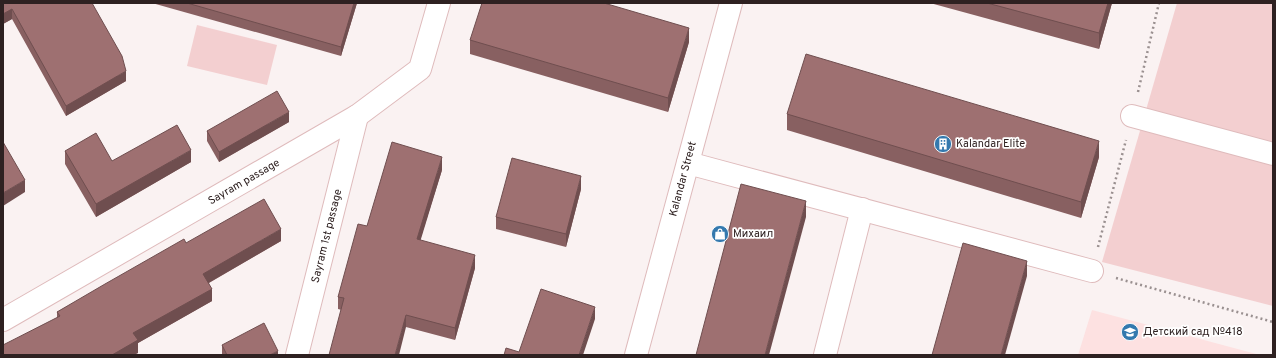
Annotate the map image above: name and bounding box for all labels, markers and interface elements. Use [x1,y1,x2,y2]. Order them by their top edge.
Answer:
building icon: Kalandar Elite [933,134,953,154]
place label: Kalandar Elite [956,137,1025,151]
street label: Kalandar Street [666,140,700,218]
street label: Sayram passage [206,156,282,208]
street label: Sayram 1st passage [309,188,345,284]
shop icon: Михаил [710,224,730,244]
place label: Михаил [733,227,773,241]
school or university icon: Детский сад №418 [1120,322,1140,342]
place label: Детский сад №418 [1143,325,1243,339]

